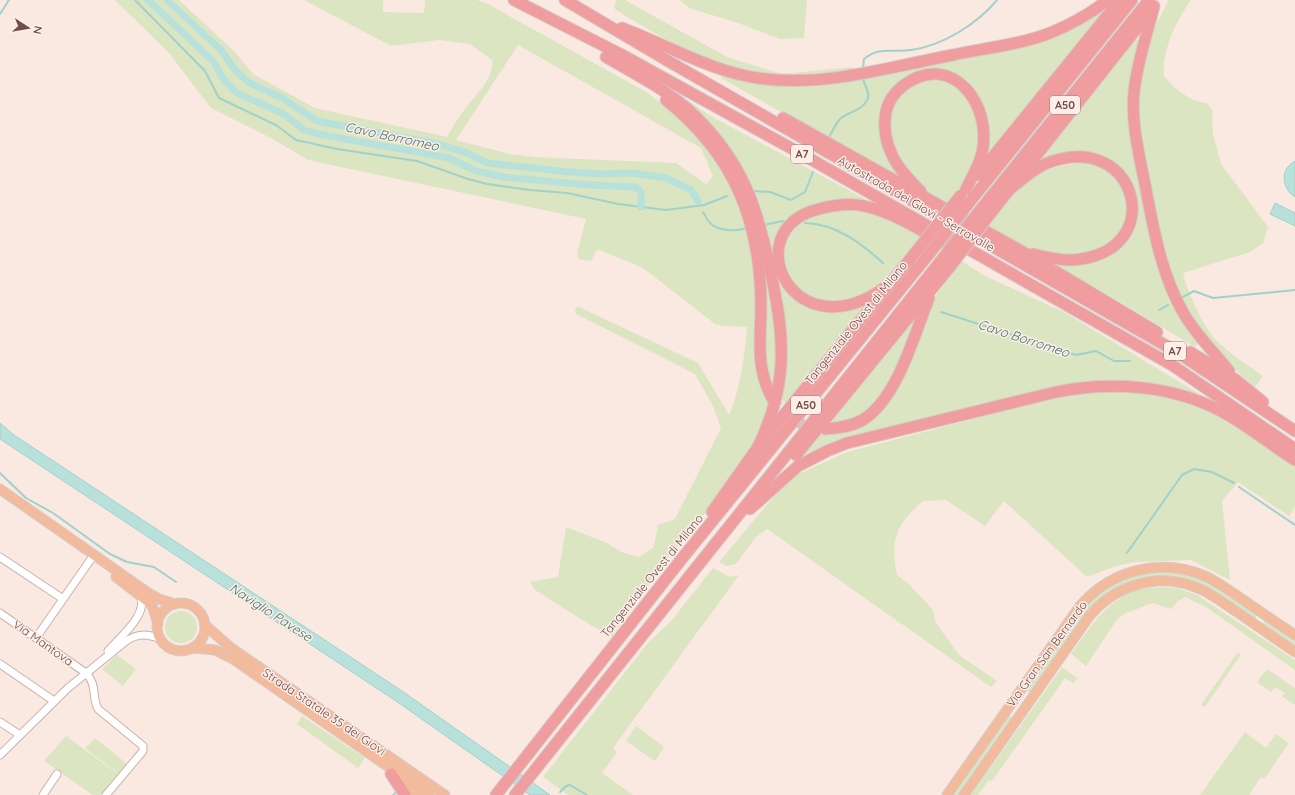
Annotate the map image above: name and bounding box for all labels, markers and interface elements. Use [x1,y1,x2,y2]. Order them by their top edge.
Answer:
north arrow [8,8,48,48]
text: N [30,25,45,35]
road number: A50 [1050,96,1080,114]
water label: Cavo Borromeo [344,118,441,154]
road number: A7 [791,145,813,163]
street label: Autostrada dei Giovi - Serravalle [835,152,998,255]
street label: Tangenziale Ovest di Milano [801,258,910,387]
water label: Cavo Borromeo [976,316,1073,361]
road number: A7 [1164,342,1186,360]
road number: A50 [791,396,821,414]
street label: Tangenziale Ovest di Milano [597,511,706,640]
water label: Naviglio Pavese [227,579,316,645]
street label: Via Gran San Bernardo [1003,598,1090,710]
street label: Via Mantova [10,616,76,669]
street label: Strada Statale 35 dei Giovi [260,665,389,758]

